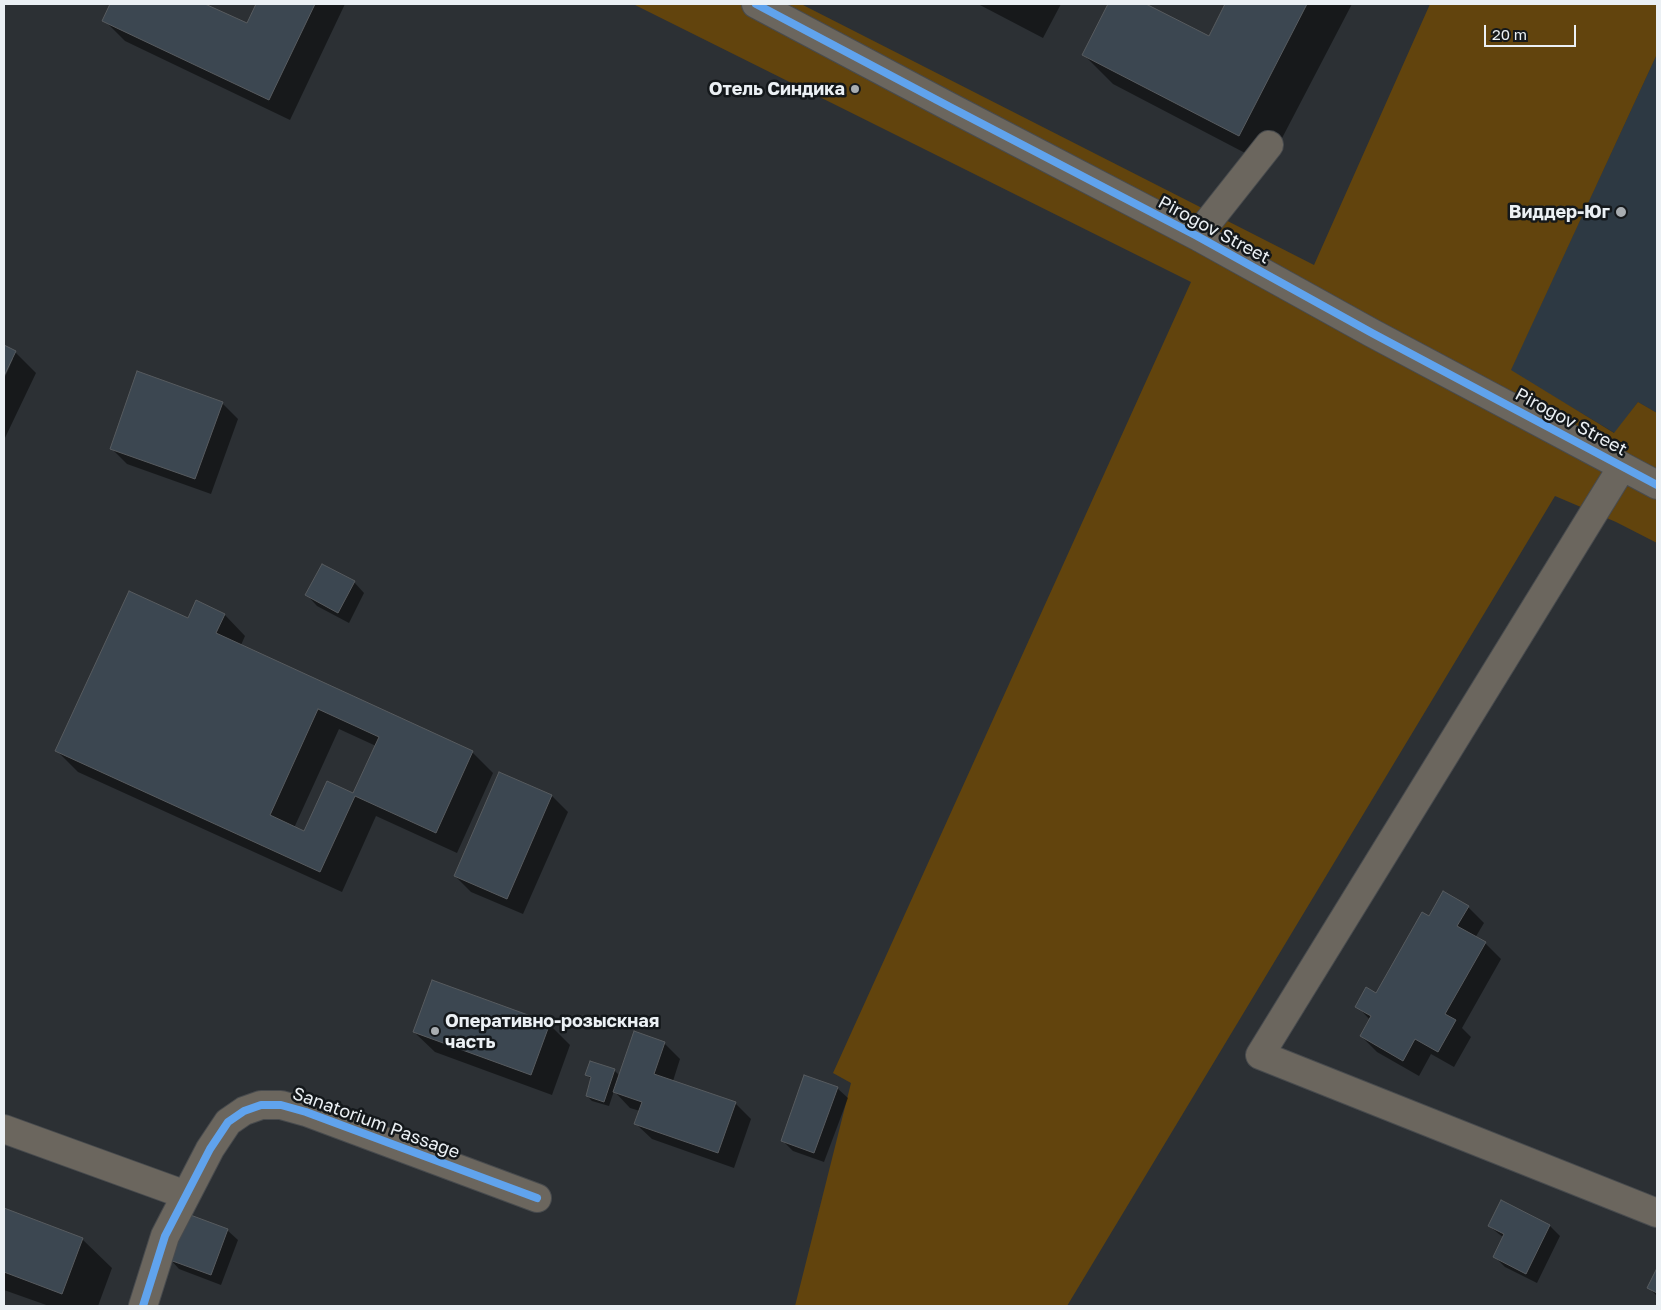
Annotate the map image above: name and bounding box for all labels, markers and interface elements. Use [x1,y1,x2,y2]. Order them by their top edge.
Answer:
scale bar [1486,15,1578,47]
text: 20 m [1492,25,1527,43]
place label: Отель Синдика [709,78,845,100]
marker: Отель Синдика [849,83,861,95]
street label: Pirogov Street [1154,191,1274,269]
place label: Виддер-Юг [1509,201,1610,223]
marker: Виддер-Юг [1614,205,1628,219]
street label: Pirogov Street [1511,383,1631,461]
place label: Оперативно-розыскная часть [445,1010,659,1052]
marker: Оперативно-розыскная часть [429,1025,441,1037]
street label: Sanatorium Passage [289,1083,463,1163]

